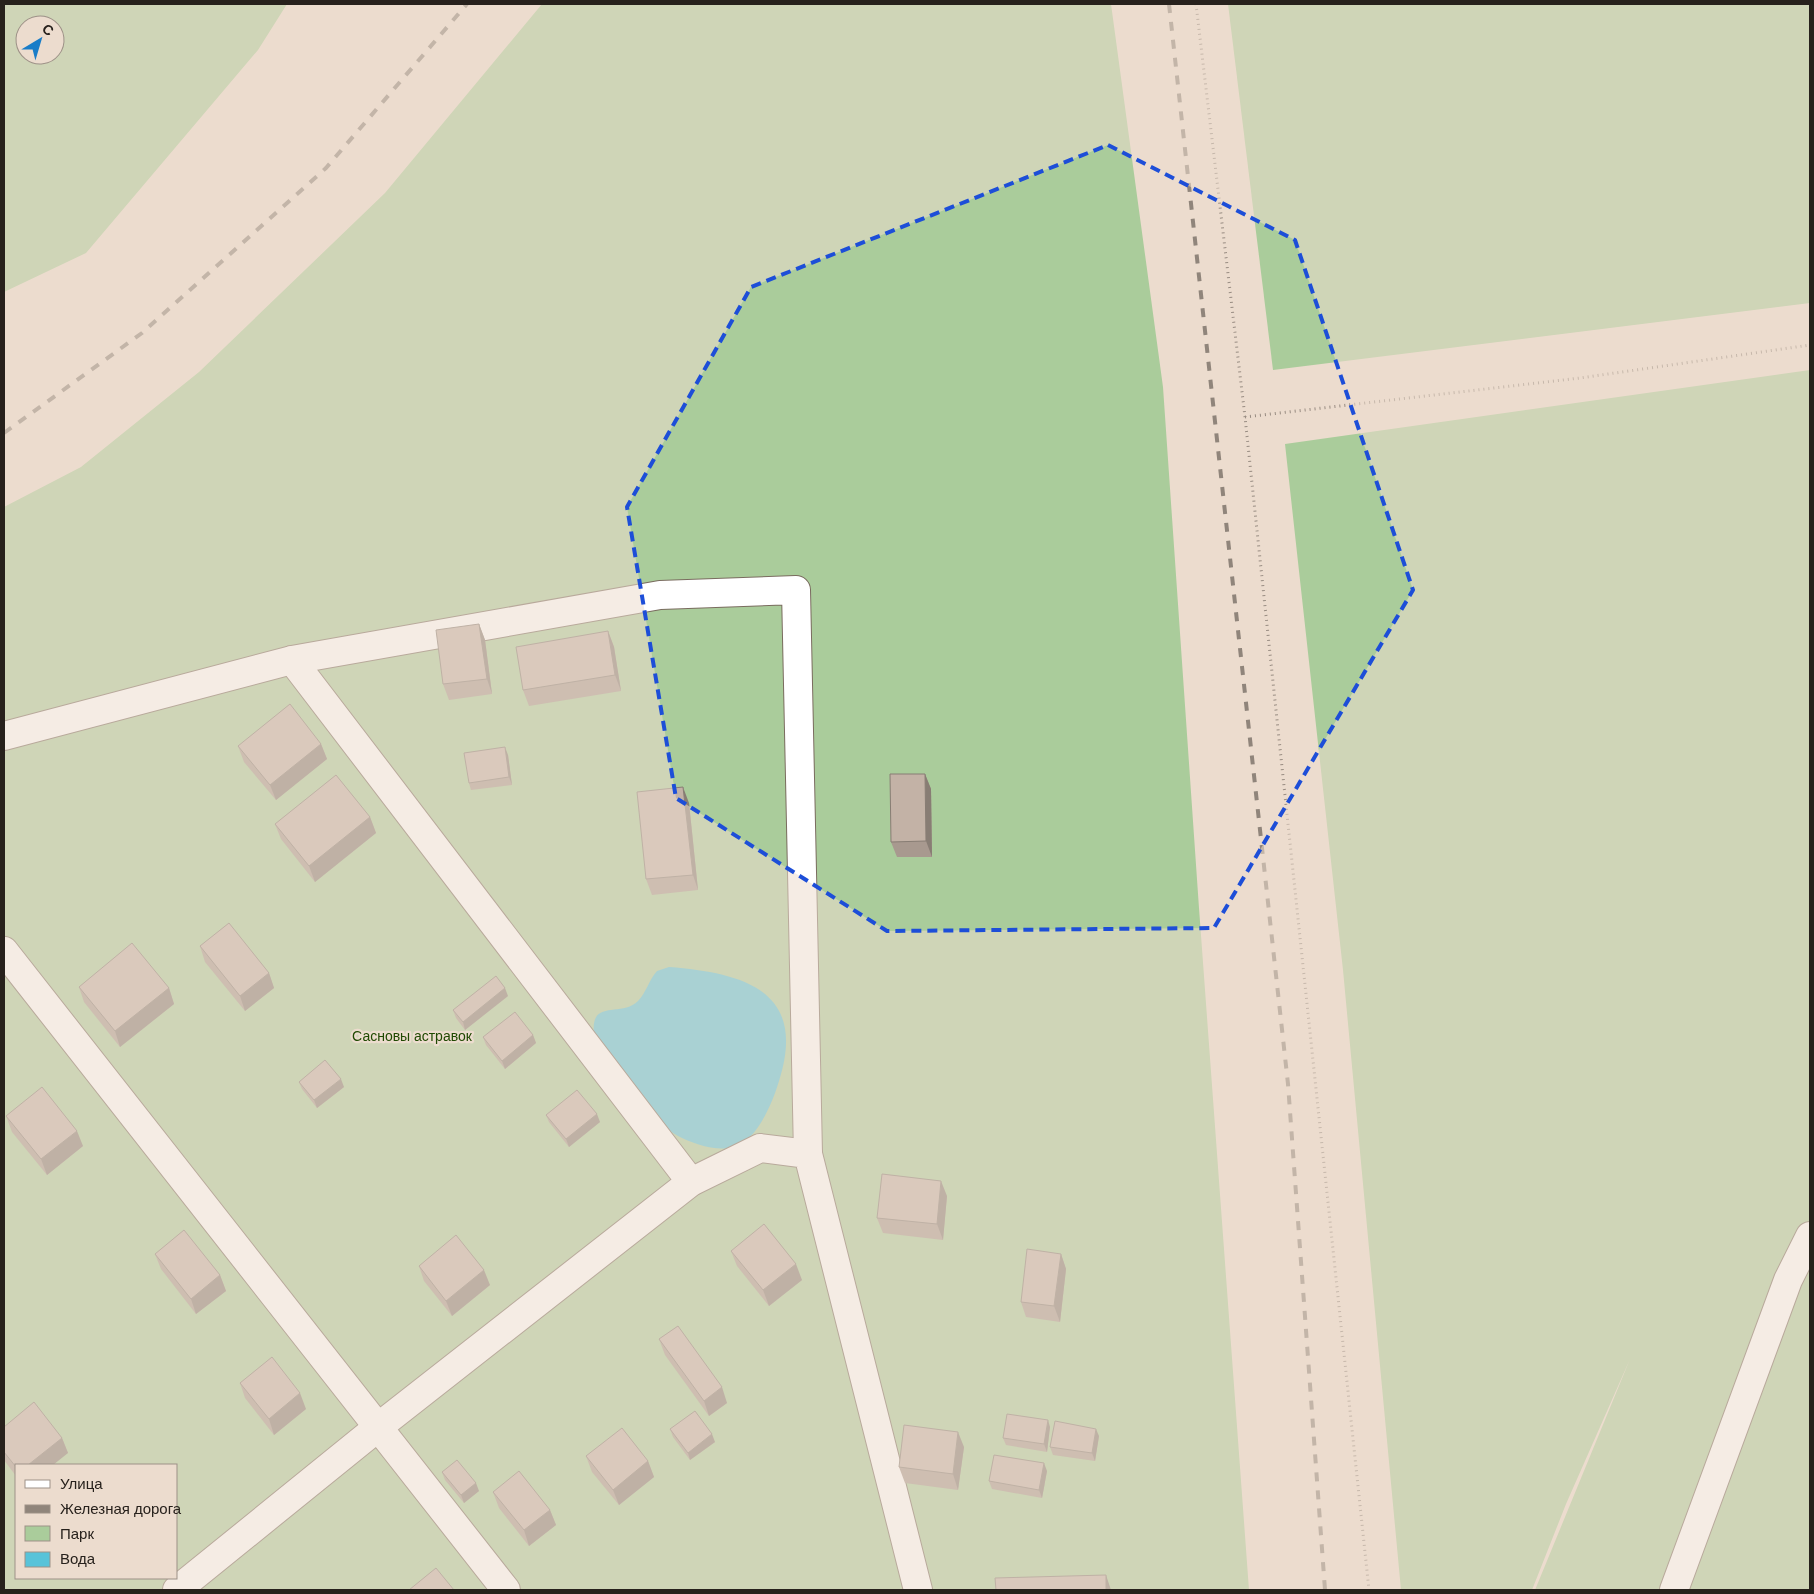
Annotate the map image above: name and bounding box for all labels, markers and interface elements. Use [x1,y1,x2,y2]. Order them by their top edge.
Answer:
north arrow [15,15,65,65]
text: С [38,20,58,40]
park label: Сасновы астравок [352,1027,473,1045]
legend [15,1464,178,1579]
text: Улица [60,1474,103,1494]
text: Железная дорога [60,1499,182,1519]
text: Парк [60,1524,94,1544]
text: Вода [60,1549,96,1569]

